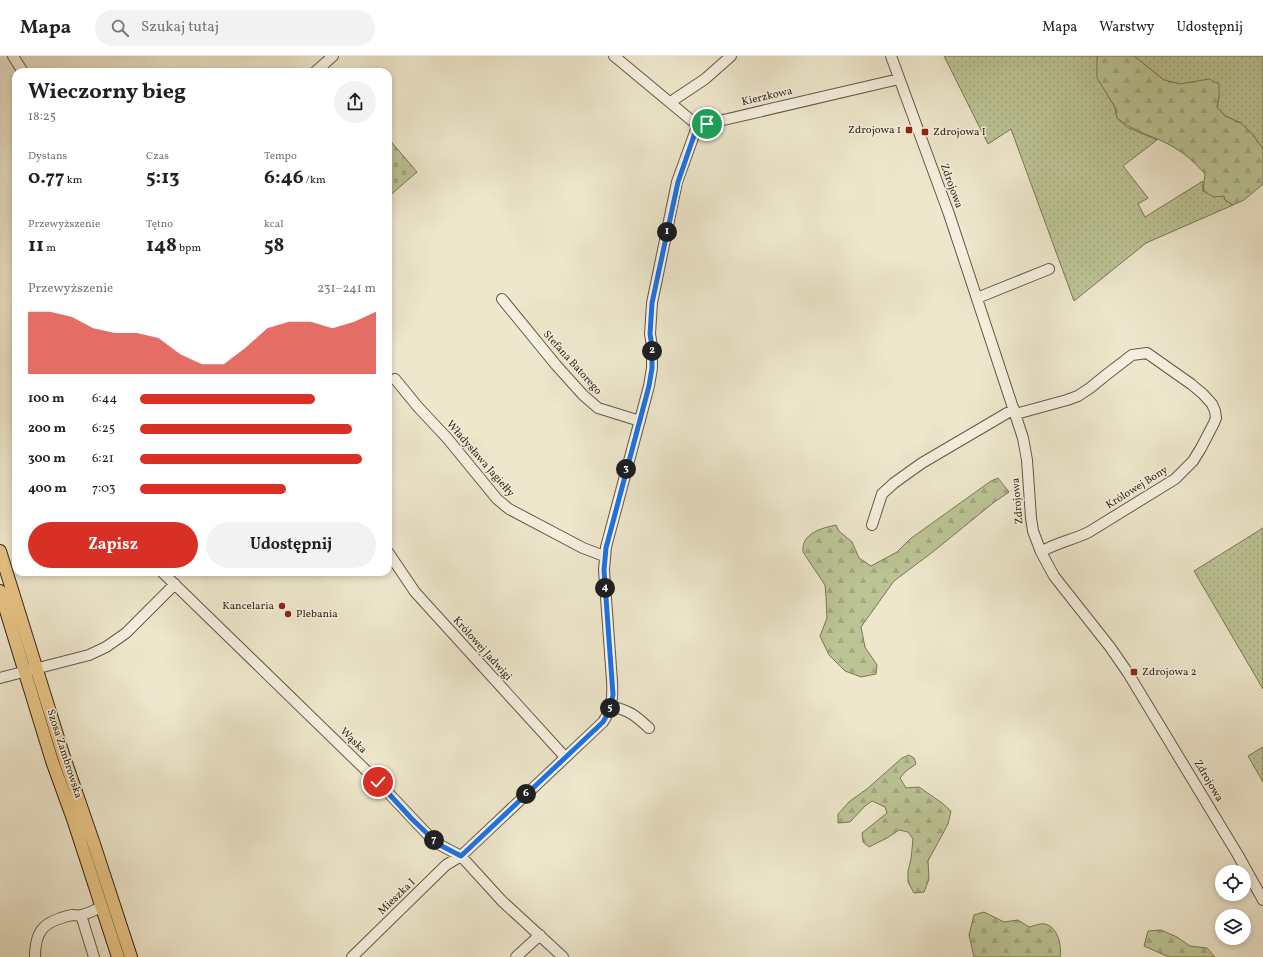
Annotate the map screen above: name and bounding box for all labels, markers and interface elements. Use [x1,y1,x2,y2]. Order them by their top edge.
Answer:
search box [95,10,375,46]
text: Mapa [20,15,71,41]
icon: search [109,17,131,39]
text: Szukaj tutaj [141,17,219,38]
text: Mapa [1042,18,1077,37]
text: Warstwy [1099,18,1154,37]
text: Udostępnij [1176,18,1243,37]
text: Wieczorny bieg [28,77,186,108]
button: share [334,81,376,123]
street label: Kierzkowa [740,84,794,110]
pin [690,107,724,141]
text: 18:25 [28,108,56,126]
icon: arrive [696,113,718,135]
place label: Zdrojowa 1 [848,123,901,138]
marker: Zdrojowa 1 [904,125,914,135]
place label: Zdrojowa I [933,125,986,140]
marker: Zdrojowa I [920,127,930,137]
text: Dystans [28,149,67,164]
text: Czas [146,149,169,164]
text: Tempo [264,149,297,164]
street label: Zdrojowa [936,162,966,211]
text: 0.77 [28,164,65,192]
text: 5:13 [146,164,180,192]
text: 6:46 [264,164,304,192]
text: km [65,173,82,188]
text: /km [304,173,326,188]
text: Przewyższenie [28,217,100,232]
text: Tętno [146,217,173,232]
text: kcal [264,217,284,232]
pin: 1 [657,222,677,242]
text: 1 [665,224,669,239]
text: 11 [28,232,44,260]
text: 148 [146,232,177,260]
text: 58 [264,232,285,260]
text: m [44,241,56,256]
text: bpm [177,241,201,256]
text: Przewyższenie [28,280,113,298]
text: 231–241 m [317,280,376,298]
street label: Stefana Batorego [539,328,605,398]
pin: 2 [642,341,662,361]
text: 2 [649,343,655,358]
text: 100 m [28,390,65,408]
text: 6:44 [92,390,117,408]
street label: Władysława Jagiełły [443,417,517,501]
text: 200 m [28,420,66,438]
text: 6:25 [92,420,115,438]
text: 300 m [28,450,66,468]
text: 6:21 [92,450,114,468]
pin: 3 [616,459,636,479]
text: 3 [623,461,629,476]
street label: Królowej Bony [1103,463,1171,513]
street label: Zdrojowa [1008,477,1027,525]
text: 400 m [28,480,67,498]
text: 7:03 [92,480,116,498]
button: Zapisz [28,522,198,568]
button: Udostępnij [206,522,376,568]
pin: 4 [595,578,615,598]
text: 4 [602,580,608,595]
place label: Kancelaria [222,599,275,614]
marker: Kancelaria [277,601,287,611]
place label: Plebania [296,607,338,622]
marker: Plebania [283,609,293,619]
street label: Królowej Jadwigi [449,614,515,684]
place label: Zdrojowa 2 [1142,665,1197,680]
marker: Zdrojowa 2 [1129,667,1139,677]
pin: 5 [600,698,620,718]
text: 5 [607,700,613,715]
street label: Szosa Zambrowska [42,707,86,801]
street label: Wąska [336,725,370,758]
street label: Zdrojowa [1190,757,1227,805]
pin [361,765,395,799]
icon: check [367,771,389,793]
pin: 6 [516,784,536,804]
text: 6 [523,786,529,801]
pin: 7 [424,830,444,850]
text: 7 [431,832,437,847]
map controls [1215,865,1251,945]
button: locate [1215,865,1251,901]
street label: Mieszka I [375,875,419,919]
button: layers [1215,909,1251,945]

